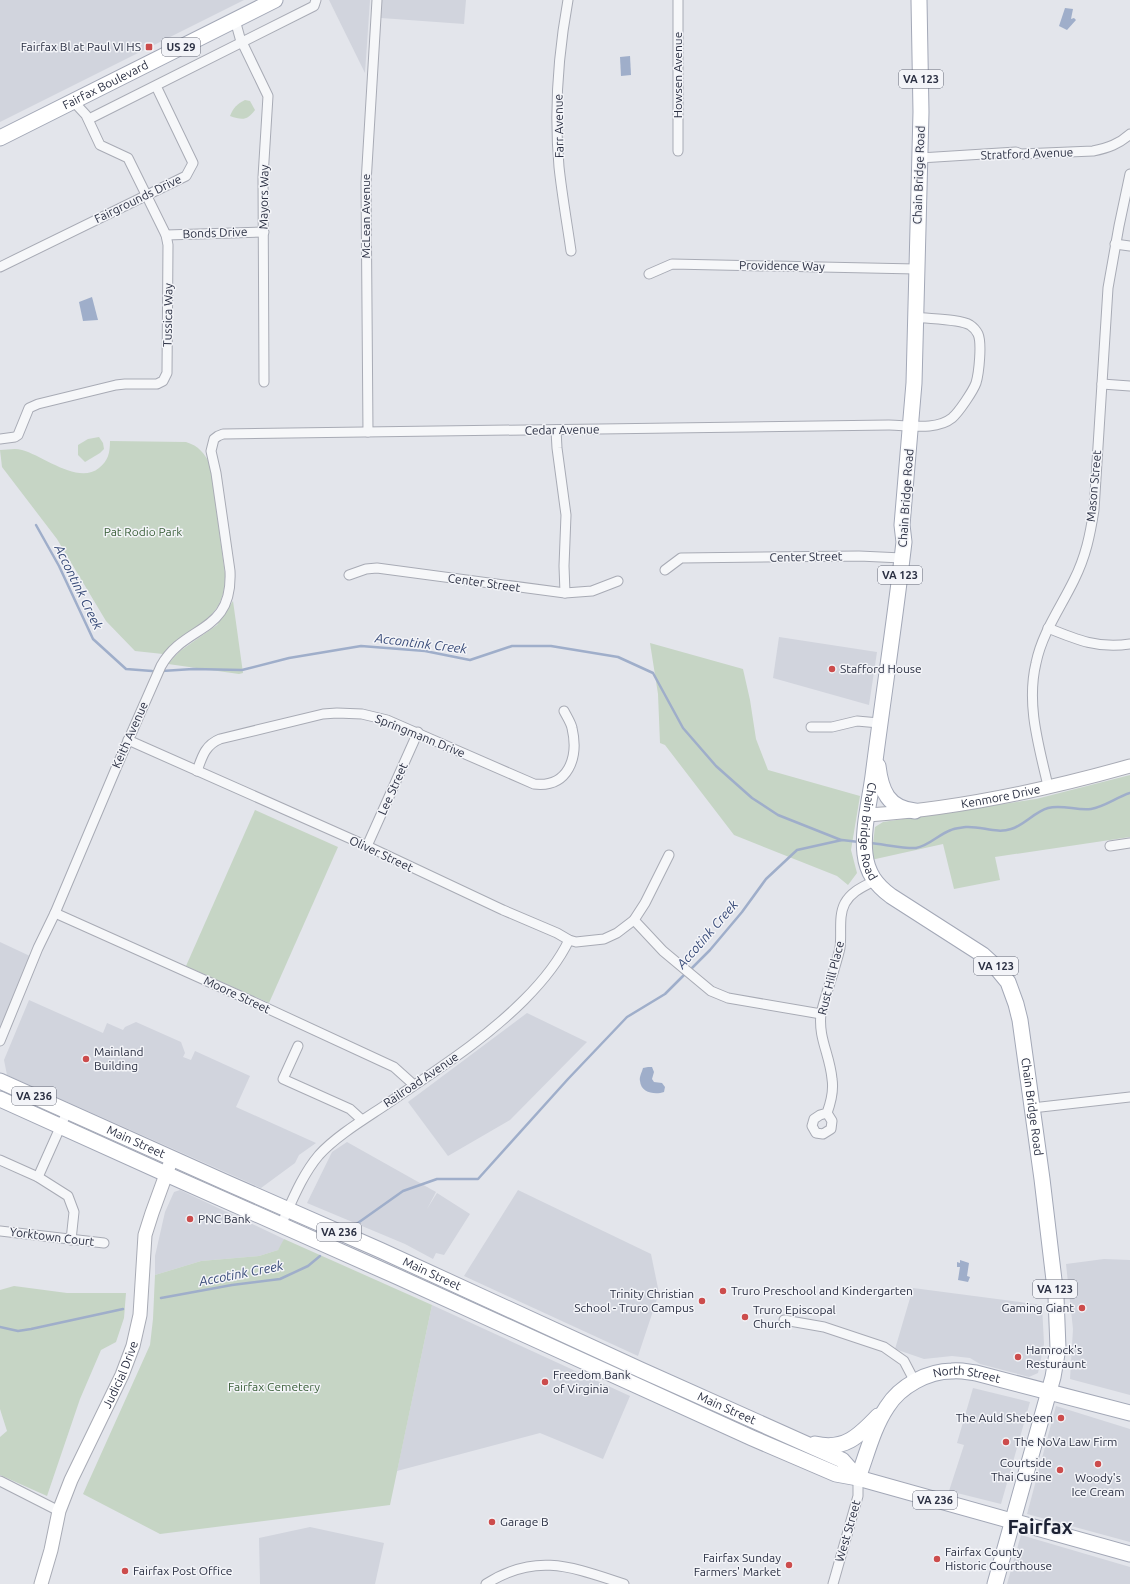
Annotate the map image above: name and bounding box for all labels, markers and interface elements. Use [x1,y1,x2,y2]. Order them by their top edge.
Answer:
street label: Howsen Avenue [671,32,684,118]
road number: US 29 [162,38,200,56]
place label: Fairfax Bl at Paul VI HS [21,40,141,53]
marker: Fairfax Bl at Paul VI HS [144,42,154,52]
street label: Fairfax Boulevard [60,58,150,112]
road number: VA 123 [899,70,943,88]
street label: Farr Avenue [551,94,566,158]
street label: Chain Bridge Road [910,125,927,225]
street label: Stratford Avenue [980,145,1074,162]
street label: Mayors Way [256,164,271,229]
street label: Fairgrounds Drive [92,172,183,225]
street label: McLean Avenue [359,174,372,258]
street label: Bonds Drive [182,225,248,240]
street label: Providence Way [739,258,825,273]
street label: Tussica Way [160,283,175,347]
street label: Cedar Avenue [524,422,600,437]
street label: Chain Bridge Road [896,448,915,548]
street label: Mason Street [1084,449,1103,522]
park label: Pat Rodio Park [104,525,182,538]
water label: Accontink Creek [52,541,106,632]
street label: Center Street [769,549,843,564]
road number: VA 123 [878,566,922,584]
street label: Center Street [447,571,521,594]
water label: Accontink Creek [373,630,468,656]
place label: Stafford House [840,662,922,675]
marker: Stafford House [827,664,837,674]
street label: Keith Avenue [109,700,150,770]
street label: Springmann Drive [373,712,467,760]
street label: Lee Street [375,760,410,817]
street label: Chain Bridge Road [858,781,880,882]
street label: Kenmore Drive [960,782,1041,810]
street label: Oliver Street [347,833,415,874]
water label: Accotink Creek [673,897,740,972]
street label: Rust Hill Place [815,939,846,1016]
road number: VA 123 [974,957,1018,975]
street label: Moore Street [202,973,273,1016]
place label: Mainland Building [94,1045,144,1072]
street label: Railroad Avenue [381,1050,461,1109]
marker: Mainland Building [81,1054,91,1064]
street label: Chain Bridge Road [1019,1057,1046,1157]
road number: VA 236 [12,1087,56,1105]
street label: Main Street [105,1123,168,1160]
place label: PNC Bank [198,1212,251,1225]
marker: PNC Bank [185,1214,195,1224]
road number: VA 236 [317,1223,361,1241]
street label: Yorktown Court [9,1225,95,1248]
street label: Main Street [401,1254,464,1293]
water label: Accotink Creek [197,1258,285,1288]
road number: VA 123 [1033,1280,1077,1298]
place label: Truro Preschool and Kindergarten [731,1284,913,1297]
marker: Truro Preschool and Kindergarten [718,1286,728,1296]
place label: Trinity Christian School - Truro Campus [574,1287,694,1314]
marker: Trinity Christian School - Truro Campus [697,1296,707,1306]
place label: Gaming Giant [1001,1301,1074,1314]
place label: Truro Episcopal Church [753,1303,836,1330]
marker: Gaming Giant [1077,1303,1087,1313]
marker: Truro Episcopal Church [740,1312,750,1322]
street label: Judicial Drive [100,1340,140,1410]
place label: Hamrock's Resturaunt [1026,1343,1086,1370]
marker: Hamrock's Resturaunt [1013,1352,1023,1362]
street label: North Street [932,1364,1002,1385]
place label: Freedom Bank of Virginia [553,1368,631,1395]
marker: Freedom Bank of Virginia [540,1377,550,1387]
park label: Fairfax Cemetery [228,1380,320,1393]
street label: Main Street [696,1389,758,1427]
place label: The Auld Shebeen [956,1411,1053,1424]
marker: The Auld Shebeen [1056,1413,1066,1423]
place label: The NoVa Law Firm [1014,1435,1117,1448]
marker: The NoVa Law Firm [1001,1437,1011,1447]
place label: Courtside Thai Cusine [991,1456,1052,1483]
marker: Woody's Ice Cream [1093,1459,1103,1469]
marker: Courtside Thai Cusine [1055,1465,1065,1475]
place label: Woody's Ice Cream [1071,1471,1125,1498]
road number: VA 236 [913,1491,957,1509]
street label: West Street [832,1498,863,1563]
place label: Garage B [500,1515,549,1528]
district label: Fairfax [1007,1515,1073,1538]
marker: Garage B [487,1517,497,1527]
place label: Fairfax County Historic Courthouse [945,1545,1052,1572]
place label: Fairfax Sunday Farmers' Market [694,1551,781,1578]
marker: Fairfax County Historic Courthouse [932,1554,942,1564]
marker: Fairfax Sunday Farmers' Market [784,1560,794,1570]
place label: Fairfax Post Office [133,1564,232,1577]
marker: Fairfax Post Office [120,1566,130,1576]

